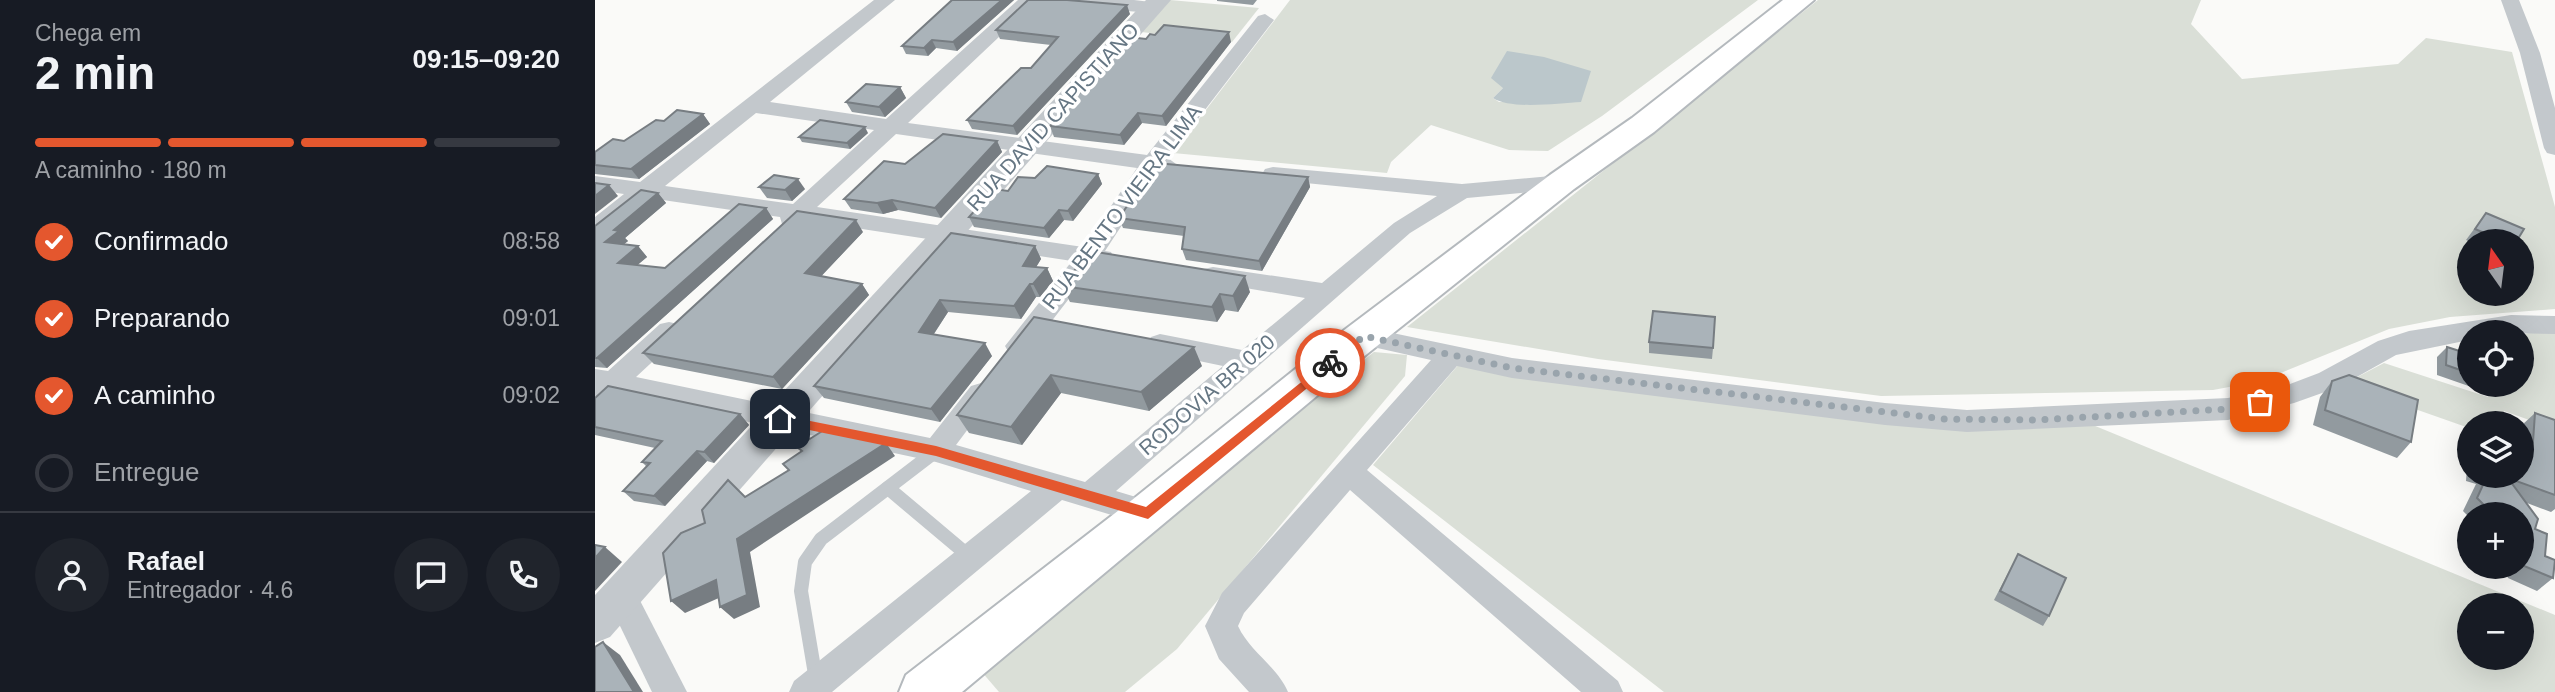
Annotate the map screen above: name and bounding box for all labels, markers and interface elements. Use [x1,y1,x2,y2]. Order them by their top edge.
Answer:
street label: RUA DAVID CAPISTIANO [962,18,1143,215]
text: Chega em [35,20,141,46]
text: 09:15–09:20 [413,44,560,74]
text: 2 min [35,47,155,99]
street label: RUA BENTO VIEIRA LIMA [1037,100,1206,313]
text: A caminho · 180 m [35,157,227,183]
icon: check [35,223,73,261]
text: Confirmado [94,226,228,256]
text: 08:58 [502,228,560,254]
north arrow [2457,229,2534,306]
map controls [2457,229,2534,670]
icon: check [35,300,73,338]
text: Preparando [94,303,230,333]
text: 09:01 [502,305,560,331]
button: locate [2457,320,2534,397]
courier [1295,328,1365,398]
street label: RODOVIA BR 020 [1134,330,1279,460]
icon: bike [1311,344,1349,382]
pin [2230,372,2290,432]
icon: check [35,377,73,415]
text: A caminho [94,380,215,410]
text: 09:02 [502,382,560,408]
icon: bag [2241,383,2279,421]
pin [750,389,810,449]
icon: home [761,400,799,438]
button: layers [2457,411,2534,488]
text: Entregue [94,457,200,487]
button: + [2457,502,2534,579]
button: person [35,538,109,612]
button: chat [394,538,468,612]
button: phone [486,538,560,612]
text: Rafael [127,546,205,576]
text: Entregador · 4.6 [127,577,293,603]
button: − [2457,593,2534,670]

